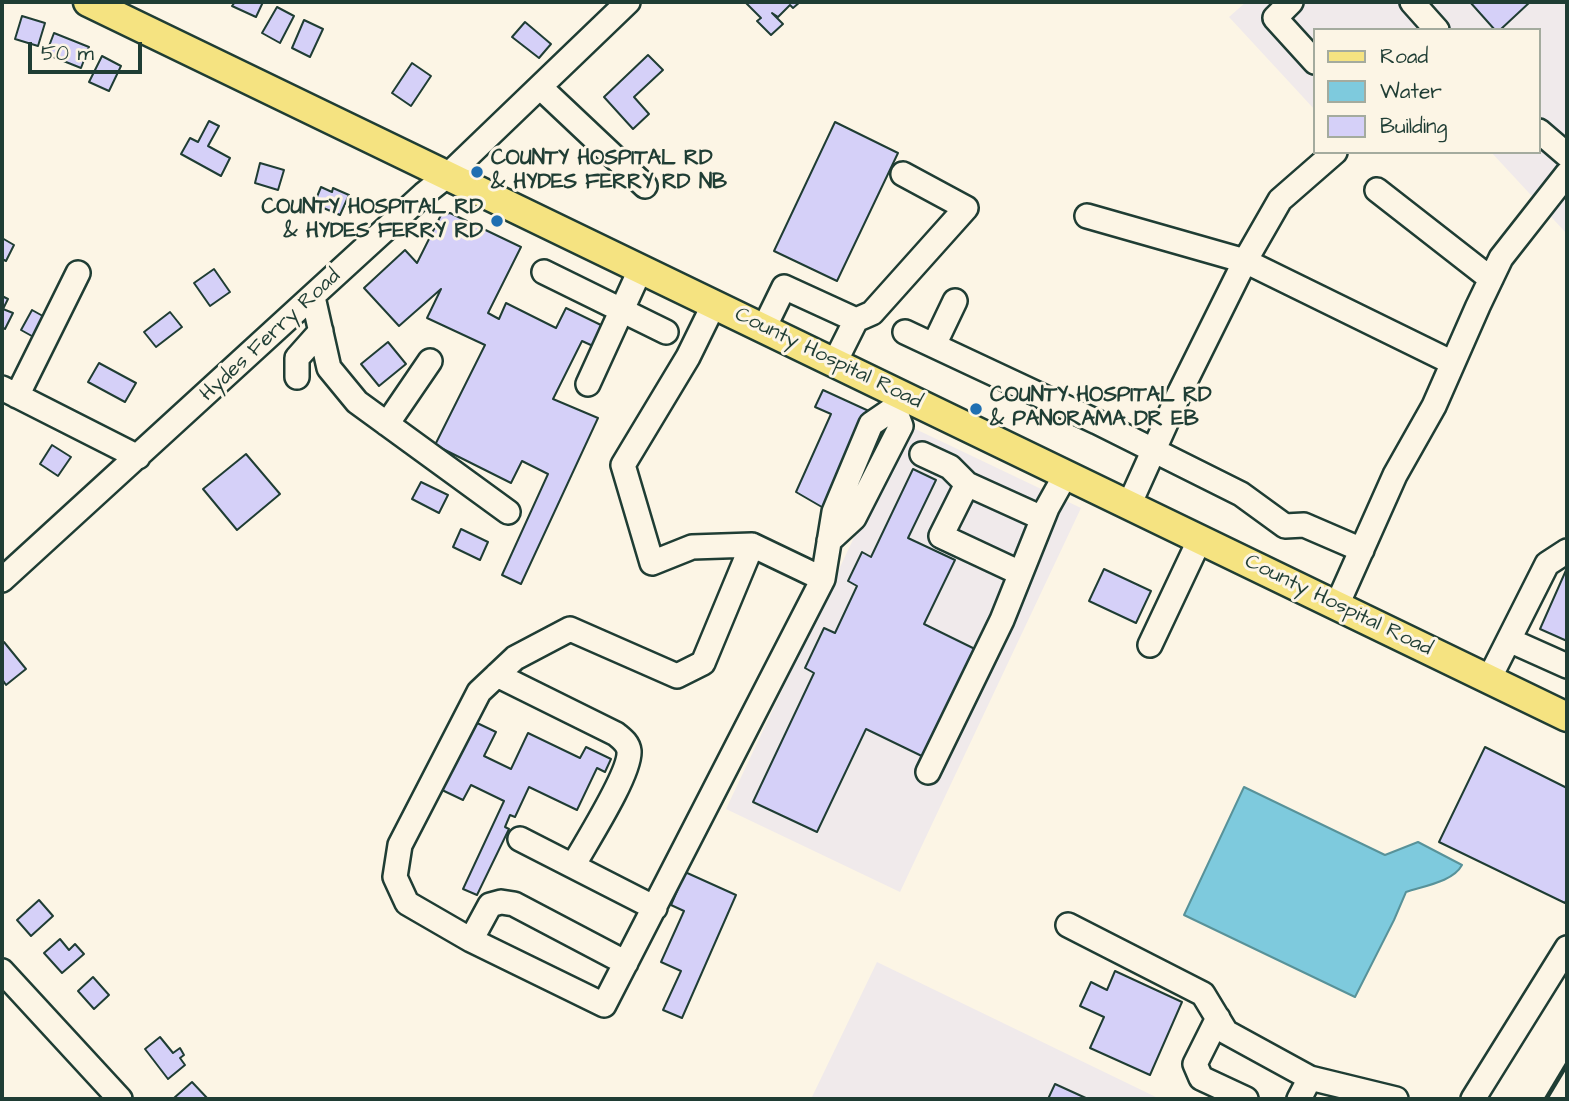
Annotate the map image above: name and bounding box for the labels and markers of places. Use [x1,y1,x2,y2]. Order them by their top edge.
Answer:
place label: COUNTY HOSPITAL RD & HYDES FERRY RD NB [491,147,727,197]
marker: COUNTY HOSPITAL RD & HYDES FERRY RD NB [469,164,485,180]
place label: COUNTY HOSPITAL RD & HYDES FERRY RD [261,196,483,246]
marker: COUNTY HOSPITAL RD & HYDES FERRY RD [489,213,505,229]
place label: COUNTY HOSPITAL RD & PANORAMA DR EB [990,384,1212,434]
marker: COUNTY HOSPITAL RD & PANORAMA DR EB [968,401,984,417]

